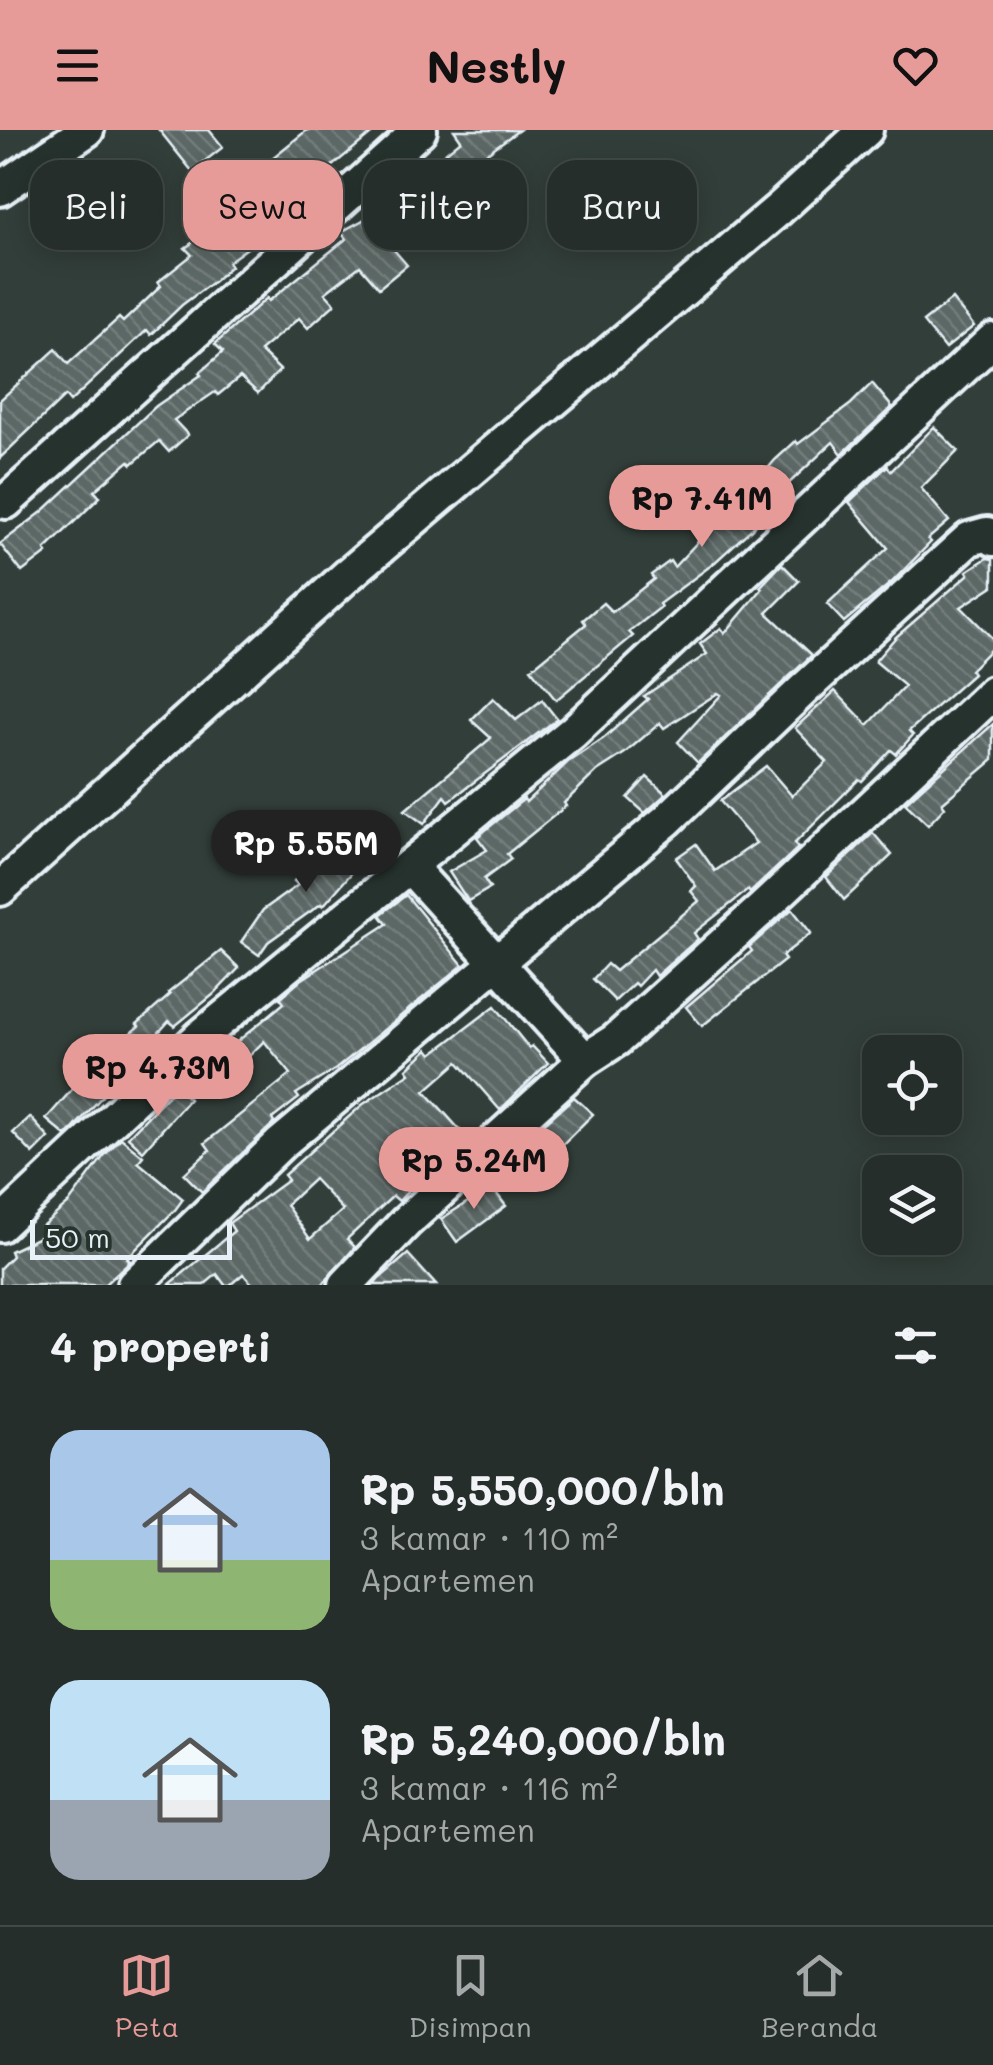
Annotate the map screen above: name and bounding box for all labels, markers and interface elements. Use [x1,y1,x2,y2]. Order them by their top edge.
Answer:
text: Nestly [426,36,567,94]
icon: menu [50,38,105,93]
icon: heart [888,38,943,93]
chip: Beli [30,160,163,250]
chip: Sewa [183,160,343,250]
chip: Filter [363,160,527,250]
chip: Baru [547,160,697,250]
pin: Rp 7.41M [599,465,805,550]
text: Rp 7.41M [631,476,773,518]
pin: Rp 5.55M [203,810,409,895]
text: Rp 5.55M [233,821,379,863]
pin: Rp 4.73M [55,1034,261,1119]
map controls [862,1035,962,1255]
button: locate [862,1035,962,1135]
text: Rp 4.73M [85,1045,231,1087]
pin: Rp 5.24M [371,1127,577,1212]
text: Rp 5.24M [401,1138,547,1180]
button: layers [862,1155,962,1255]
scale bar [30,1215,232,1260]
text: 50 m [45,1219,110,1255]
text: 4 properti [50,1318,272,1373]
icon: filters [888,1318,943,1373]
text: Rp 5,550,000/bln [360,1461,725,1516]
icon: home [130,1470,250,1590]
text: 3 kamar · 110 m² [360,1516,618,1558]
text: Apartemen [360,1558,535,1600]
text: Rp 5,240,000/bln [360,1711,726,1766]
icon: home [130,1720,250,1840]
text: 3 kamar · 116 m² [360,1766,618,1808]
text: Apartemen [360,1808,535,1850]
tab: Peta [115,1948,179,2044]
tab: Disimpan [409,1948,531,2044]
tab: Beranda [761,1948,878,2044]

